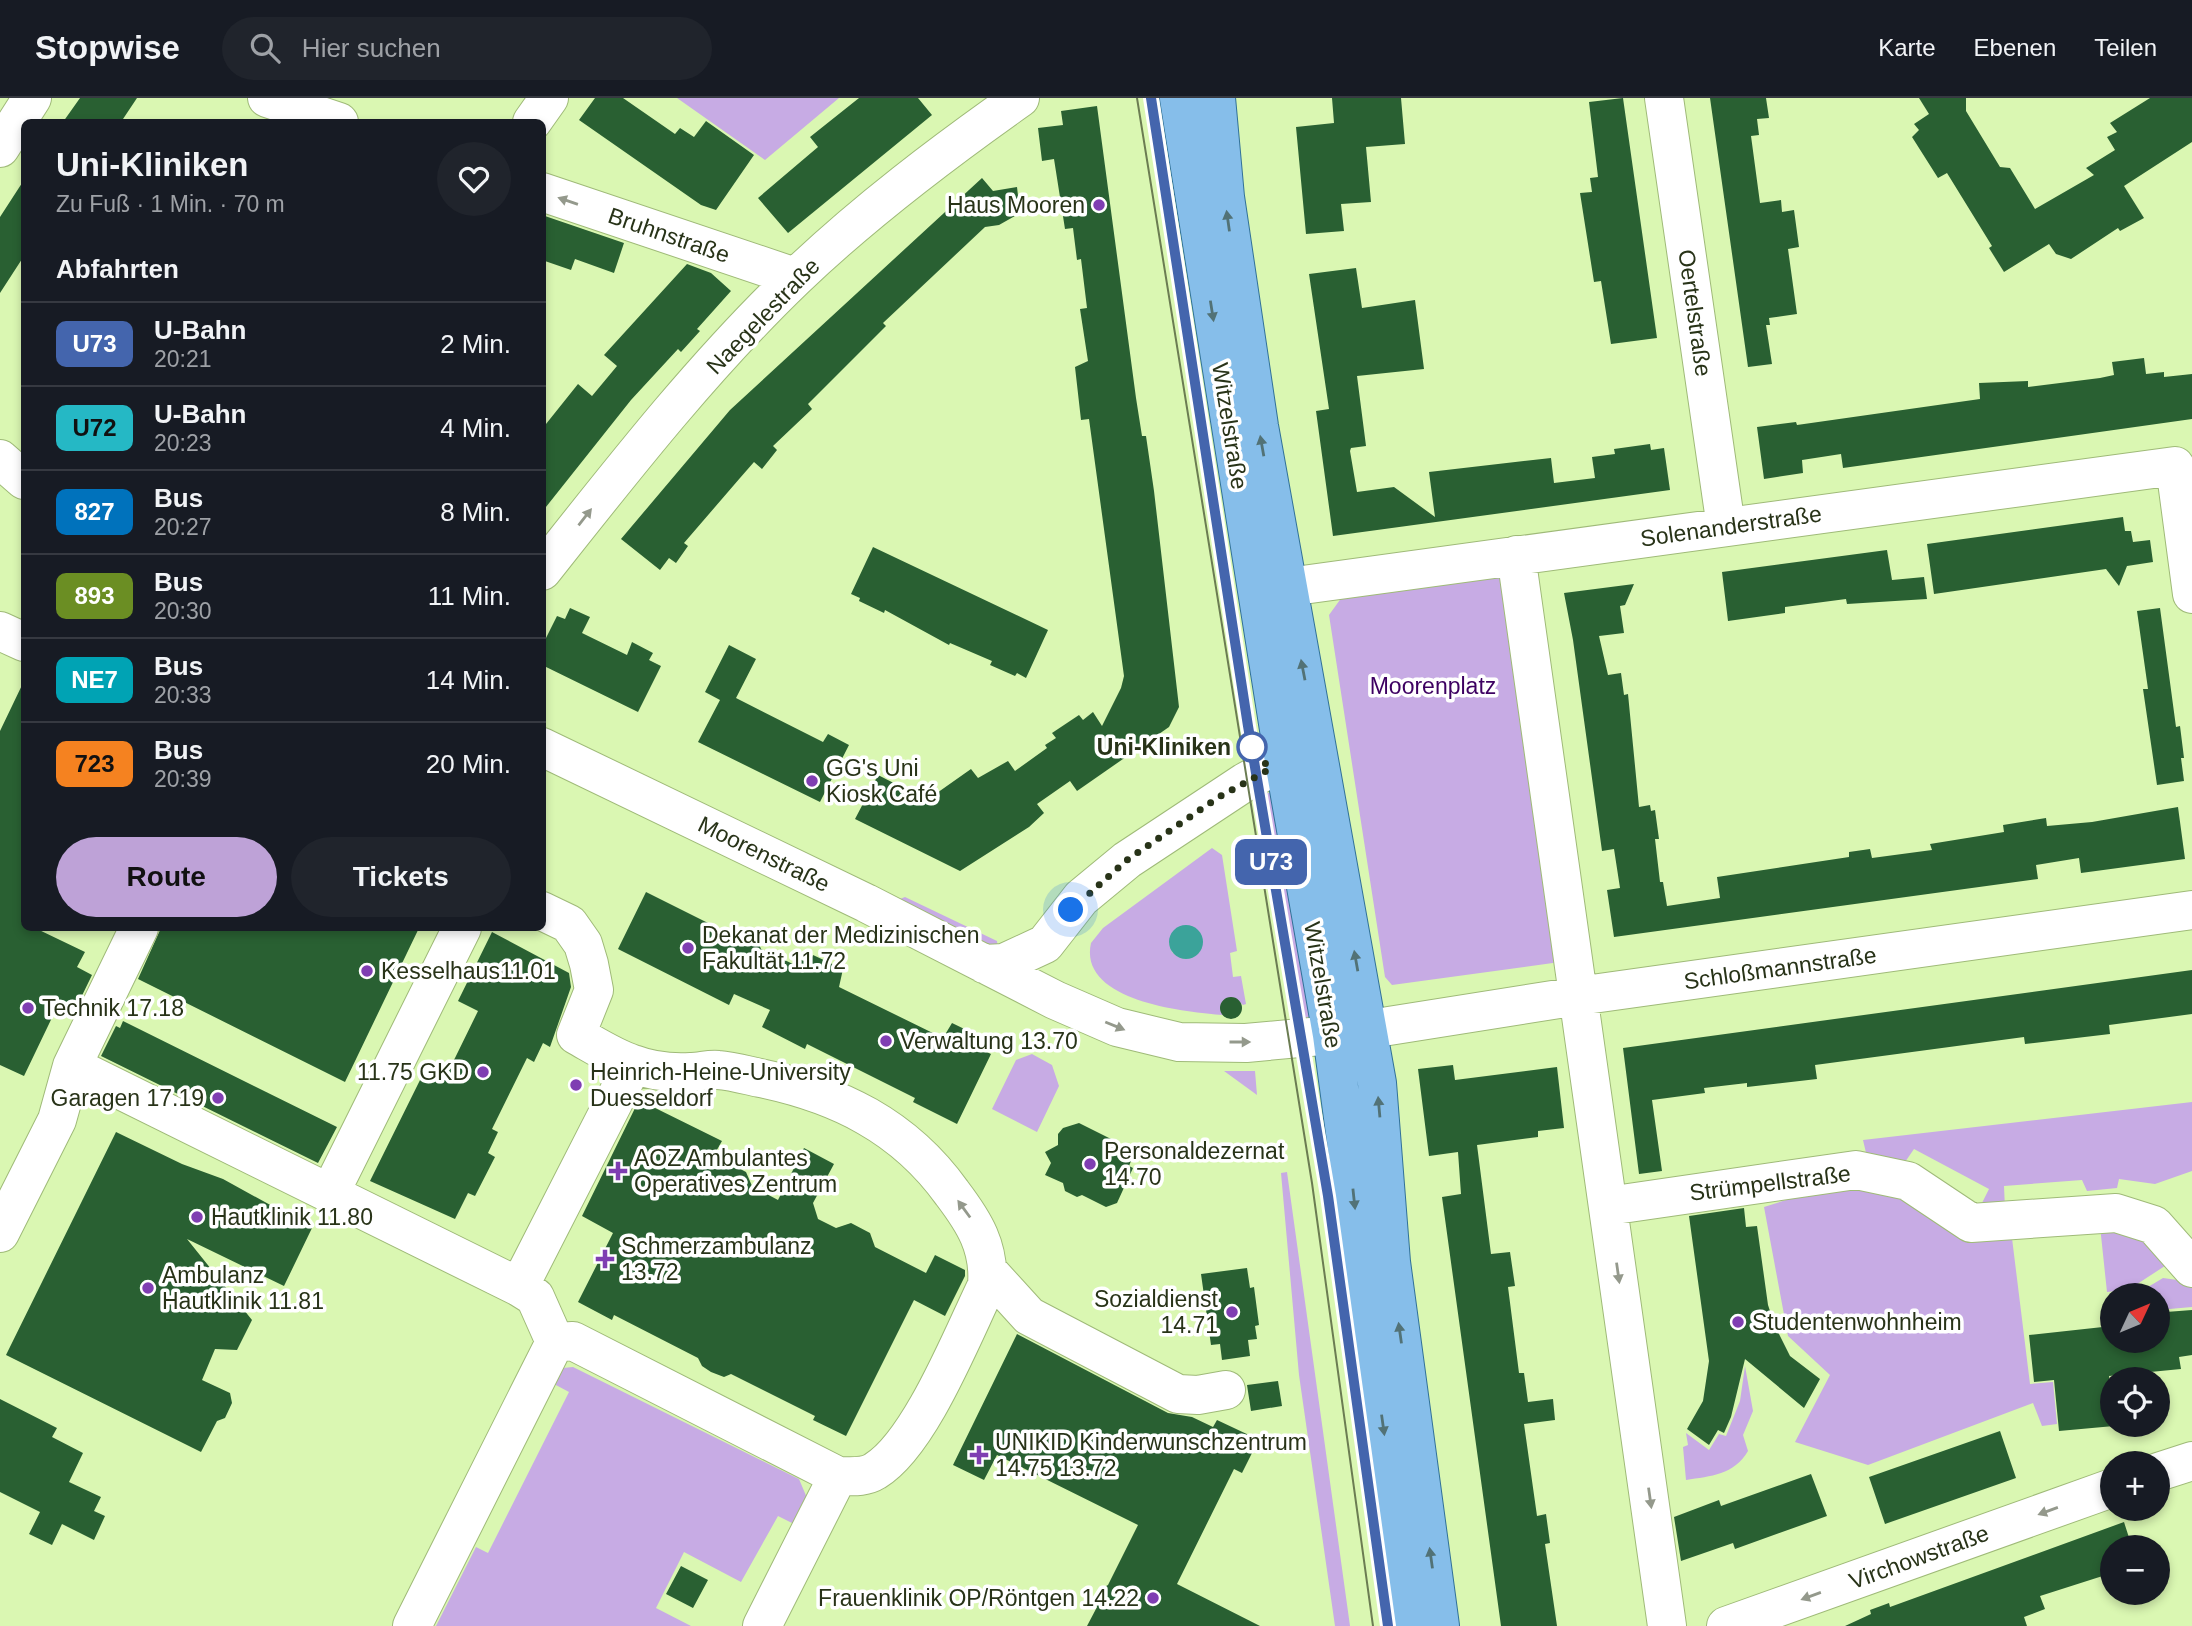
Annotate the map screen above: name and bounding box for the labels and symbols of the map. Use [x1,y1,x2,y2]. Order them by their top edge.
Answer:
place label: Haus Mooren [947,192,1085,218]
one-way arrow [558,195,579,206]
marker: Haus Mooren [1091,197,1107,213]
street label: Bruhnstraße [605,202,733,268]
one-way arrow [1223,210,1234,232]
street label: Oertelstraße [1673,248,1717,378]
street label: Naegelestraße [701,253,825,379]
one-way arrow [1206,300,1217,322]
street label: Witzelstraße [1207,361,1253,491]
one-way arrow [1257,435,1268,457]
street label: Solenanderstraße [1639,500,1823,552]
one-way arrow [577,509,592,527]
one-way arrow [1298,659,1309,681]
park label: Moorenplatz [1370,673,1496,699]
marker: Uni-Kliniken [1237,732,1267,762]
place label: Uni-Kliniken [1097,734,1231,760]
place label: GG's Uni Kiosk Café [826,755,937,807]
marker: GG's Uni Kiosk Café [804,773,820,789]
street label: Moorenstraße [694,811,834,897]
line badge: U73 [1231,839,1311,885]
your location [1053,892,1088,927]
street label: Witzelstraße [1299,920,1347,1050]
place label: Dekanat der Medizinischen Fakultät 11.72 [702,922,979,974]
marker: Dekanat der Medizinischen Fakultät 11.72 [680,940,696,956]
street label: Schloßmannstraße [1682,942,1878,994]
one-way arrow [1350,950,1361,972]
place label: Kesselhaus11.01 [381,958,556,984]
marker: Kesselhaus11.01 [359,963,375,979]
place label: Technik 17.18 [42,995,184,1021]
marker: Technik 17.18 [20,1000,36,1016]
one-way arrow [1105,1021,1126,1032]
place label: Verwaltung 13.70 [900,1028,1078,1054]
marker: Verwaltung 13.70 [878,1033,894,1049]
one-way arrow [1229,1036,1251,1048]
place label: 11.75 GKD [357,1059,469,1085]
place label: Heinrich-Heine-University Duesseldorf [590,1059,851,1111]
marker: 11.75 GKD [475,1064,491,1080]
marker: Heinrich-Heine-University Duesseldorf [568,1077,584,1093]
place label: Garagen 17.19 [51,1085,204,1111]
marker: Garagen 17.19 [210,1090,226,1106]
one-way arrow [1373,1095,1384,1117]
place label: Personaldezernat 14.70 [1104,1138,1285,1190]
place label: AOZ Ambulantes Operatives Zentrum [634,1145,837,1197]
marker: Personaldezernat 14.70 [1082,1156,1098,1172]
street label: Strümpellstraße [1688,1160,1852,1206]
marker: AOZ Ambulantes Operatives Zentrum [608,1161,628,1181]
one-way arrow [1348,1189,1359,1211]
one-way arrow [957,1199,971,1218]
place label: Hautklinik 11.80 [211,1204,373,1230]
marker: Hautklinik 11.80 [189,1209,205,1225]
place label: Schmerzambulanz 13.72 [621,1233,811,1285]
marker: Schmerzambulanz 13.72 [595,1249,615,1269]
place label: Ambulanz Hautklinik 11.81 [162,1262,324,1314]
one-way arrow [1612,1262,1623,1284]
marker: Ambulanz Hautklinik 11.81 [140,1280,156,1296]
north arrow [2100,1283,2170,1353]
place label: Sozialdienst 14.71 [1094,1286,1219,1338]
marker: Sozialdienst 14.71 [1224,1304,1240,1320]
place label: Studentenwohnheim [1752,1309,1962,1335]
marker: Studentenwohnheim [1730,1314,1746,1330]
one-way arrow [1394,1322,1405,1344]
one-way arrow [1378,1414,1389,1436]
place label: UNIKID Kinderwunschzentrum 14.75 13.72 [995,1429,1307,1481]
marker: UNIKID Kinderwunschzentrum 14.75 13.72 [969,1445,989,1465]
one-way arrow [1644,1487,1655,1509]
one-way arrow [2037,1506,2058,1517]
street label: Virchowstraße [1846,1520,1992,1594]
one-way arrow [1425,1547,1436,1569]
place label: Frauenklinik OP/Röntgen 14.22 [818,1585,1139,1611]
marker: Frauenklinik OP/Röntgen 14.22 [1145,1590,1161,1606]
one-way arrow [1800,1591,1821,1602]

